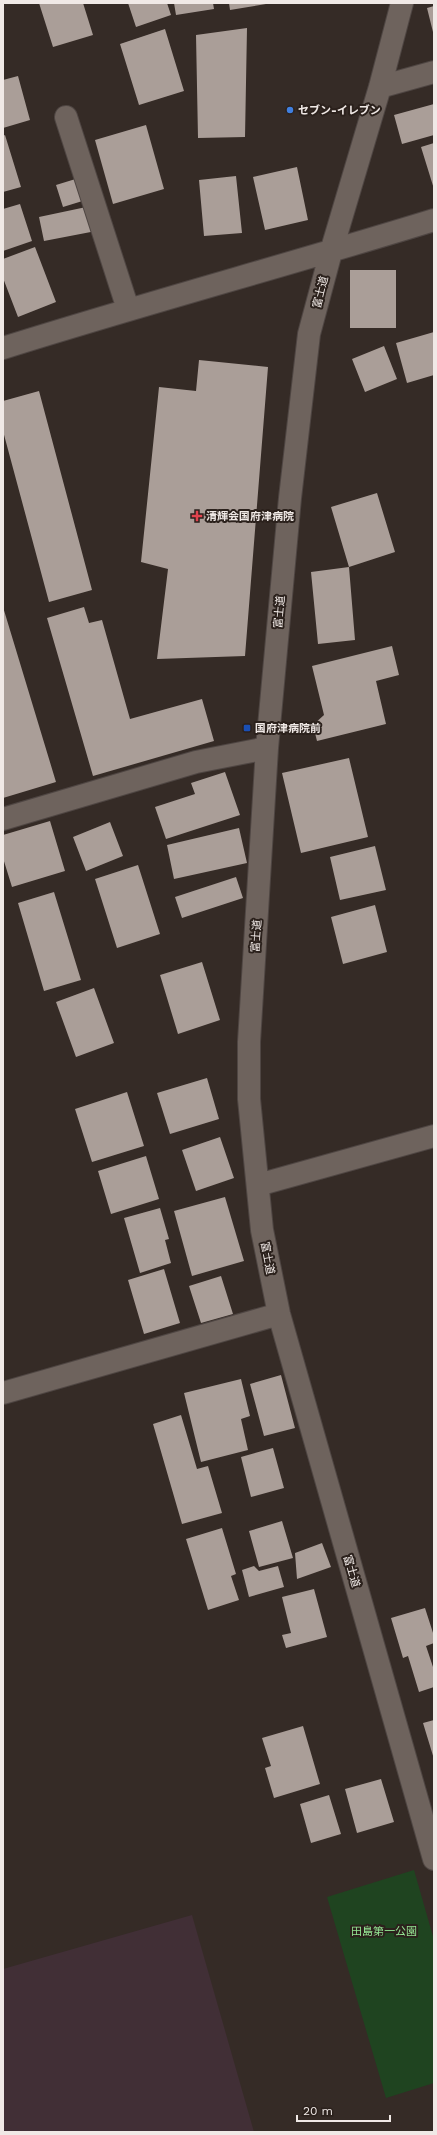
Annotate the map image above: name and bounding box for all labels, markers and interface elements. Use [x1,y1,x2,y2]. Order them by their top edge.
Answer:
place label: セブン-イレブン [298,104,381,117]
marker: セブン-イレブン [285,105,295,115]
street label: 富士道 [310,275,331,310]
marker: 清輝会国府津病院 [191,510,203,522]
place label: 清輝会国府津病院 [206,510,294,523]
street label: 富士道 [272,595,287,629]
place label: 国府津病院前 [255,722,321,735]
marker: 国府津病院前 [242,723,252,733]
street label: 富士道 [249,919,264,953]
street label: 富士道 [258,1241,277,1276]
street label: 富士道 [341,1553,362,1589]
park label: 田島第一公園 [351,1925,417,1938]
scale bar [297,2097,390,2123]
text: 20 m [303,2104,333,2118]

